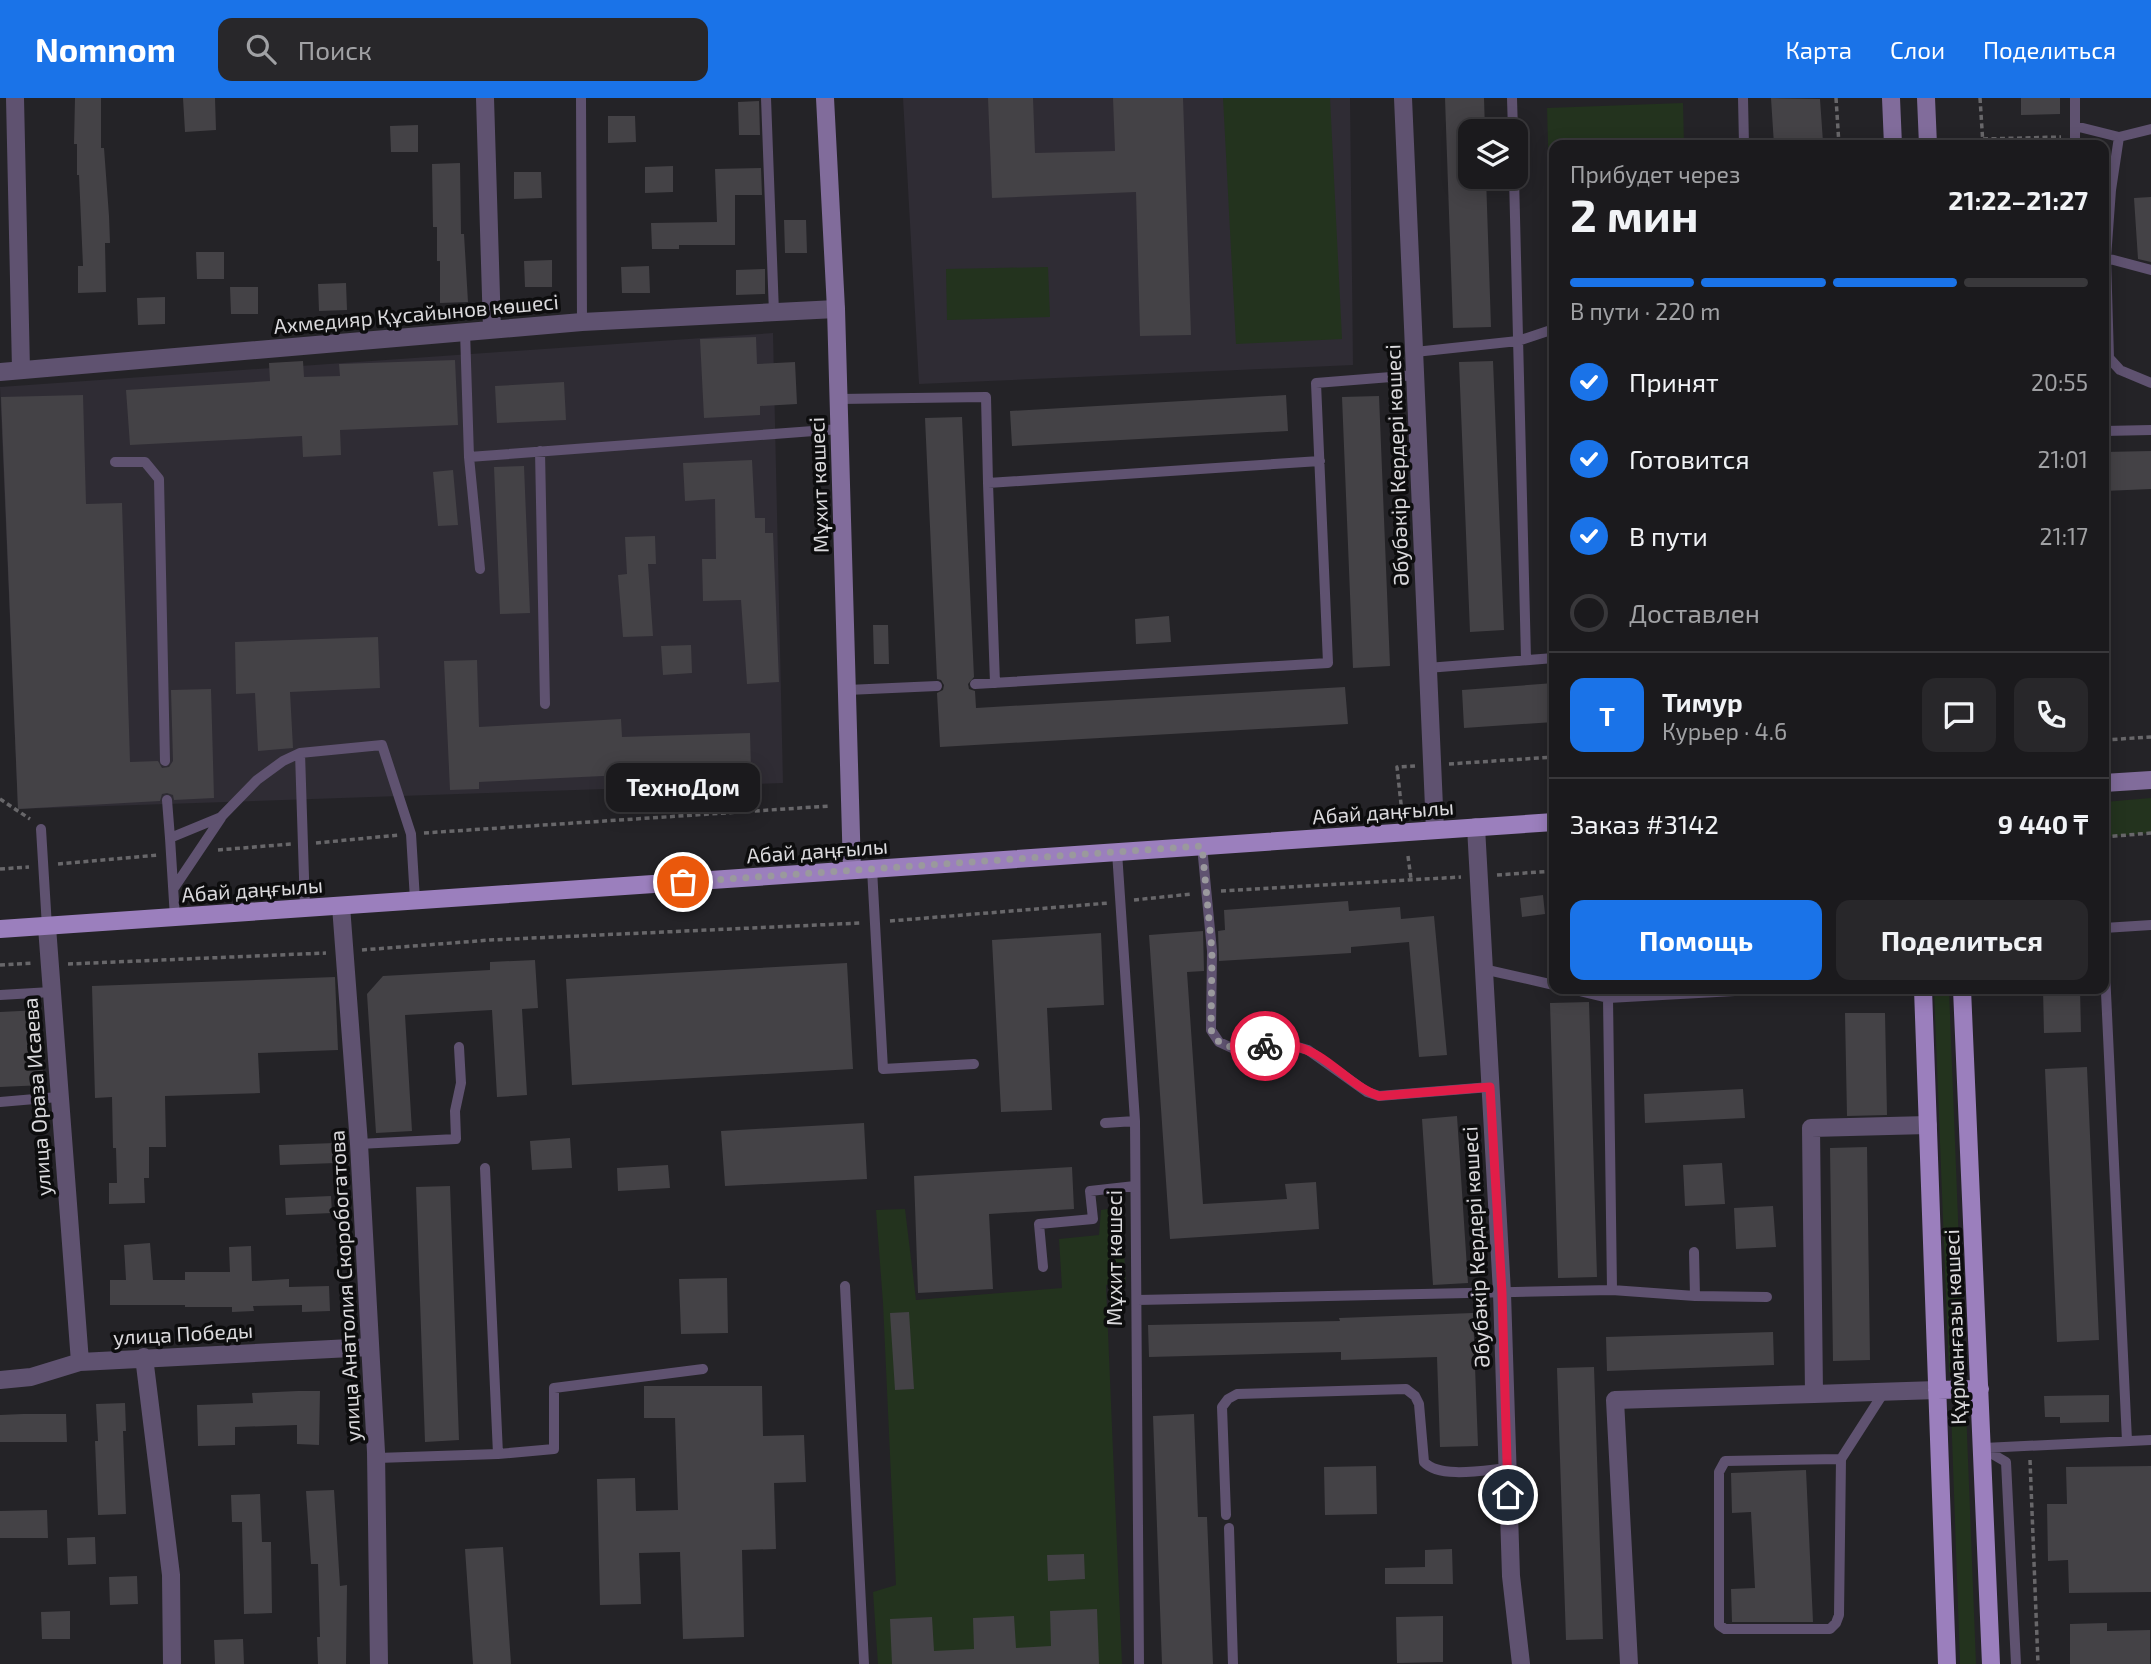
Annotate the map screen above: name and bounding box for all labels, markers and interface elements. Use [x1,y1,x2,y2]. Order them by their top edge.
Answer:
search box [218,18,708,81]
text: Nomnom [35,29,176,69]
icon: search [242,30,280,68]
text: Поиск [298,34,372,65]
text: Карта [1785,35,1852,64]
text: Слои [1890,35,1945,64]
text: Поделиться [1983,35,2116,64]
map controls [1458,119,1528,189]
button: layers [1458,119,1528,189]
text: Прибудет через [1570,160,1740,188]
text: 21:22–21:27 [1948,184,2088,215]
text: 2 мин [1570,186,1699,241]
street label: Ахмедияр Құсайынов көшесі [272,288,560,338]
text: В пути · 220 m [1570,297,1720,325]
street label: Әбубәкір Кердері көшесі [1379,344,1414,586]
icon: check [1570,363,1608,401]
text: Принят [1629,366,1719,397]
text: 20:55 [2031,368,2088,396]
street label: Мұхит көшесі [803,417,833,553]
icon: check [1570,440,1608,478]
text: Готовится [1629,443,1750,474]
text: 21:01 [2037,445,2088,473]
icon: check [1570,517,1608,555]
text: В пути [1629,520,1708,551]
text: 21:17 [2040,522,2088,550]
text: Доставлен [1629,597,1760,628]
button: chat [1922,678,1996,752]
button: phone [2014,678,2088,752]
text: Тимур [1662,686,1743,717]
text: Т [1599,700,1615,731]
text: Курьер · 4.6 [1662,717,1787,745]
callout: ТехноДом [606,763,760,812]
text: ТехноДом [626,773,740,801]
street label: Абай даңғылы [1311,794,1455,828]
text: Заказ #3142 [1570,808,1719,839]
text: 9 440 ₸ [1998,808,2088,839]
street label: Абай даңғылы [745,833,889,867]
pin [653,852,713,912]
icon: bag [664,863,702,901]
street label: Абай даңғылы [180,872,324,906]
button: Помощь [1570,900,1822,980]
button: Поделиться [1836,900,2088,980]
street label: улица Ораза Исаева [17,997,56,1197]
courier [1230,1011,1300,1081]
icon: bike [1246,1027,1284,1065]
street label: Әбубәкір Кердері көшесі [1456,1126,1495,1368]
street label: улица Анатолия Скоробогатова [323,1129,366,1443]
street label: Мұхит көшесі [1101,1190,1126,1326]
street label: Құрманғазы көшесі [1938,1229,1970,1425]
street label: улица Победы [112,1317,254,1350]
pin [1478,1465,1538,1525]
icon: home [1489,1476,1527,1514]

